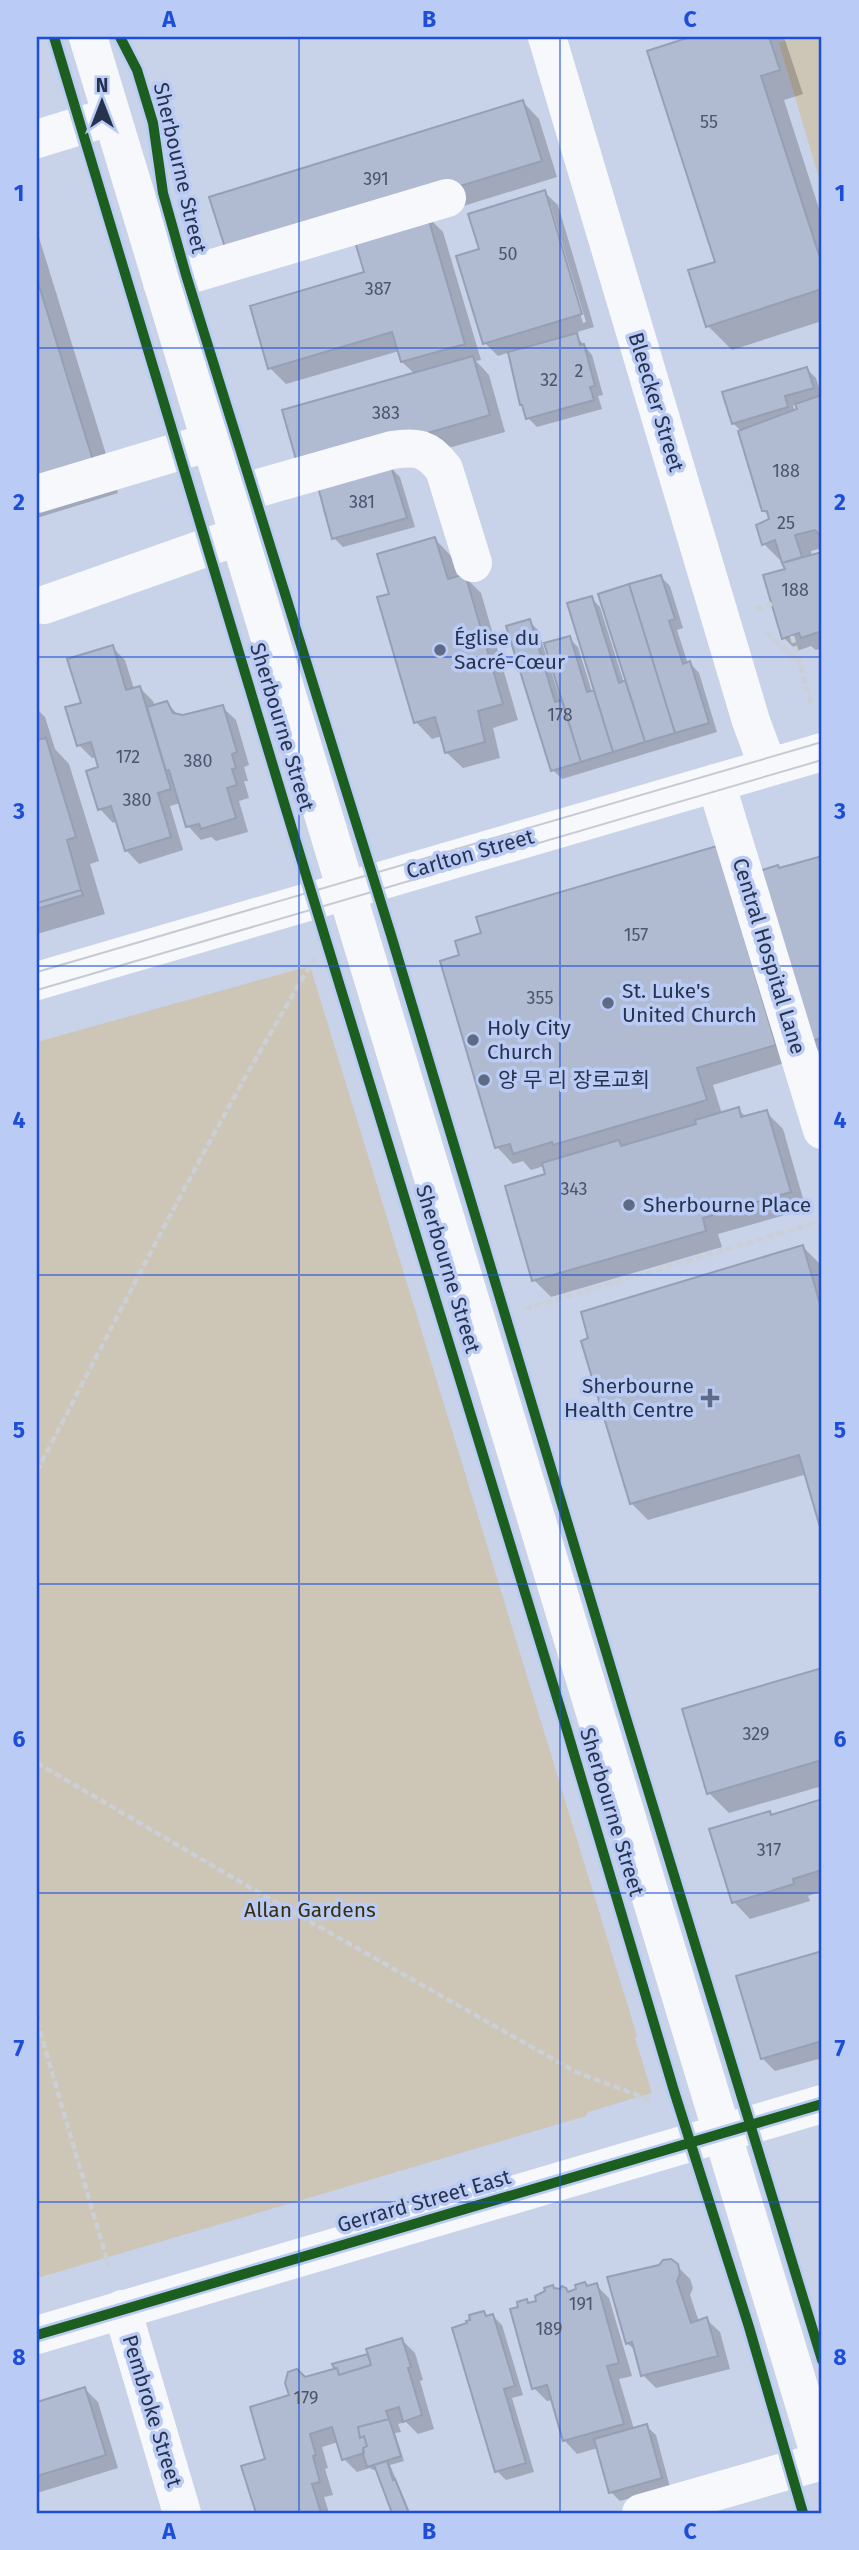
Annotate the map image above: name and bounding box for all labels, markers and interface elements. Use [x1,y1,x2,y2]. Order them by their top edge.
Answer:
text: A [161,5,176,33]
text: B [422,5,436,33]
text: C [683,5,697,33]
north arrow [66,66,136,136]
text: N [96,74,108,97]
street label: Sherbourne Street [148,80,212,256]
house number: 55 [700,111,718,133]
house number: 391 [363,168,389,190]
text: 1 [14,179,24,207]
text: 1 [835,179,845,207]
house number: 50 [498,243,518,265]
house number: 387 [365,278,391,300]
street label: Bleecker Street [622,329,690,475]
house number: 2 [575,360,584,382]
house number: 32 [540,369,558,391]
house number: 383 [372,402,400,424]
house number: 188 [772,460,800,482]
text: 2 [13,488,25,516]
text: 2 [834,488,846,516]
house number: 381 [349,491,375,513]
house number: 25 [777,512,795,534]
house number: 188 [781,579,809,601]
place label: Église du Sacré-Cœur [454,625,565,675]
street label: Sherbourne Street [244,640,320,815]
marker: Église du Sacré-Cœur [432,642,448,658]
house number: 178 [547,704,573,726]
house number: 172 [116,746,140,768]
house number: 380 [184,750,212,772]
house number: 380 [123,789,151,811]
text: 3 [12,797,25,825]
text: 3 [833,797,846,825]
street label: Carlton Street [403,823,537,885]
street label: Central Hospital Lane [727,855,811,1057]
house number: 157 [624,924,648,946]
place label: St. Luke's United Church [622,978,757,1028]
house number: 355 [527,987,553,1009]
marker: St. Luke's United Church [600,995,616,1011]
place label: Holy City Church [487,1015,572,1065]
marker: Holy City Church [465,1032,481,1048]
place label: 양 무 리 장로교회 [498,1067,650,1093]
marker: 양 무 리 장로교회 [476,1072,492,1088]
text: 4 [13,1106,26,1134]
text: 4 [834,1106,847,1134]
house number: 343 [560,1178,588,1200]
street label: Sherbourne Street [410,1182,486,1357]
place label: Sherbourne Place [643,1192,811,1218]
marker: Sherbourne Place [621,1197,637,1213]
place label: Sherbourne Health Centre [564,1373,694,1423]
marker: Sherbourne Health Centre [700,1388,720,1408]
text: 5 [13,1416,25,1444]
text: 5 [834,1416,846,1444]
house number: 329 [743,1723,769,1745]
text: 6 [13,1725,26,1753]
street label: Sherbourne Street [574,1725,650,1900]
text: 6 [834,1725,847,1753]
house number: 317 [757,1839,781,1861]
park label: Allan Gardens [244,1897,376,1923]
text: 7 [14,2034,25,2062]
text: 7 [835,2034,846,2062]
street label: Gerrard Street East [334,2164,514,2238]
house number: 191 [569,2293,593,2315]
house number: 189 [536,2318,562,2340]
street label: Pembroke Street [117,2332,188,2491]
text: 8 [12,2343,26,2371]
text: 8 [833,2343,847,2371]
house number: 179 [294,2387,318,2409]
text: A [161,2517,176,2545]
text: B [422,2517,436,2545]
text: C [683,2517,697,2545]

